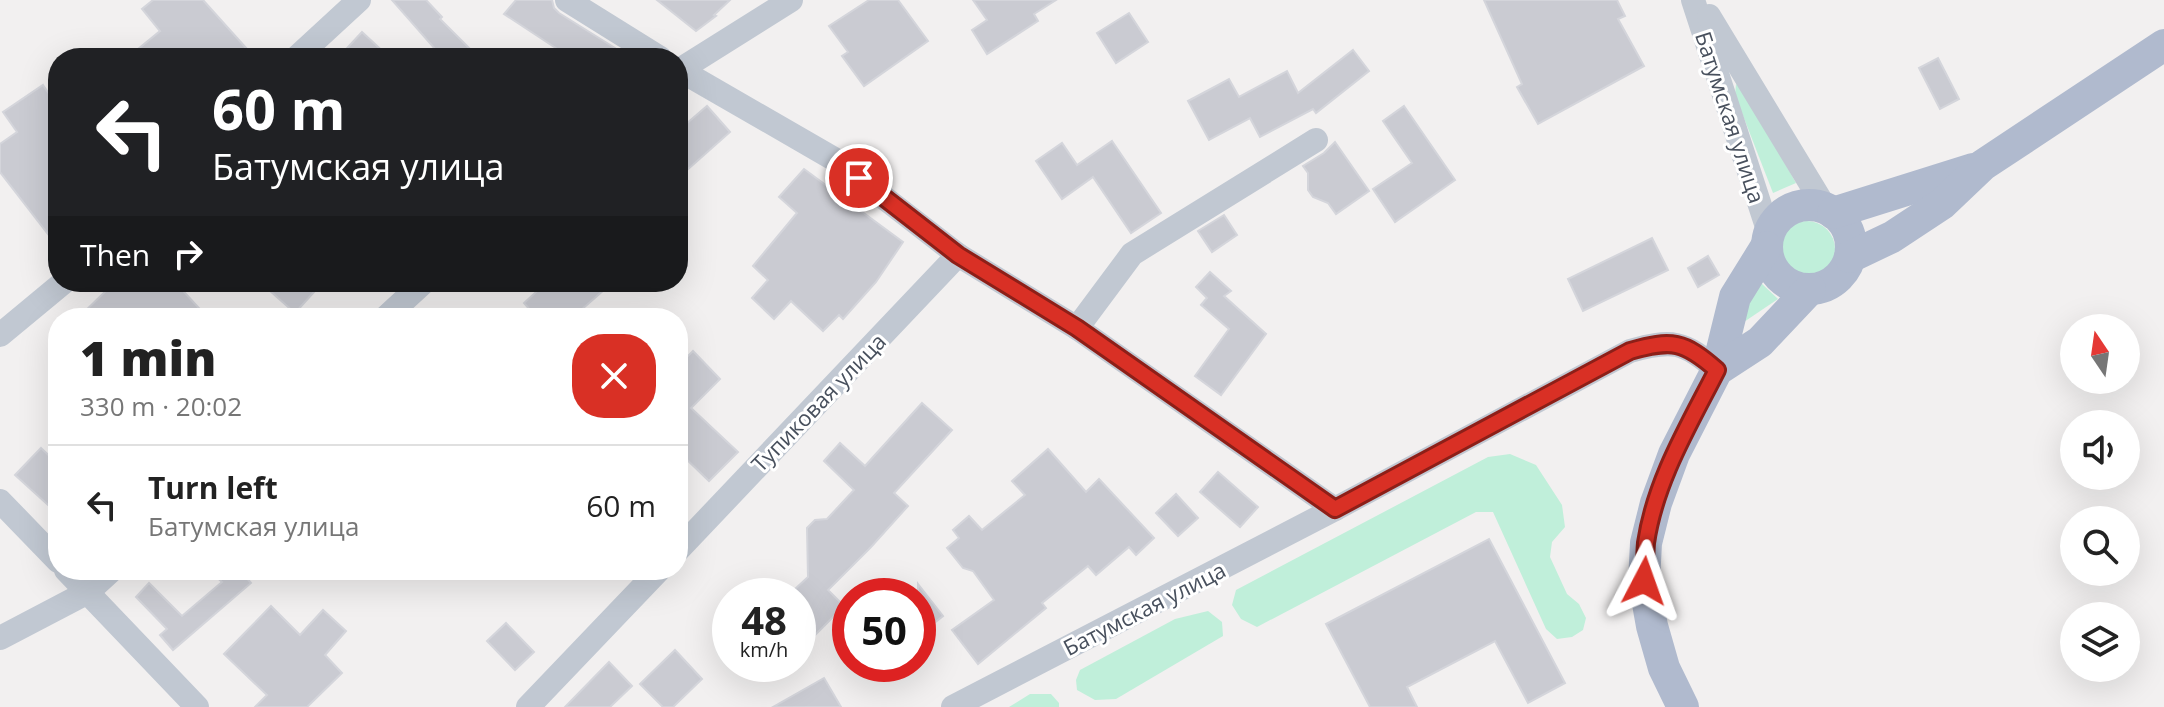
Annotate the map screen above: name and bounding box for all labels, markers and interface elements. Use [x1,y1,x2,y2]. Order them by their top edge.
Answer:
street label: Батумская улица [1689,27,1773,207]
text: 60 m [212,70,346,146]
icon: left [80,80,184,184]
text: Батумская улица [212,142,505,191]
pin [825,144,893,212]
icon: arrive [837,156,881,200]
icon: right [166,232,210,276]
text: Then [80,234,150,275]
north arrow [2060,314,2140,394]
map controls [2060,314,2140,682]
text: 1 min [80,325,216,390]
street label: Тупиковая улица [744,326,892,478]
button: close [572,334,656,418]
text: 330 m · 20:02 [80,388,242,424]
button: sound [2060,410,2140,490]
text: Turn left [148,467,278,508]
icon: left [80,483,124,527]
text: 60 m [586,485,656,526]
button: search [2060,506,2140,586]
text: Батумская улица [148,508,359,544]
position arrow [1602,539,1686,623]
street label: Батумская улица [1058,554,1230,662]
speed limit sign: 50 [832,578,936,682]
text: 48 [741,592,787,647]
button: layers [2060,602,2140,682]
text: km/h [740,636,788,663]

